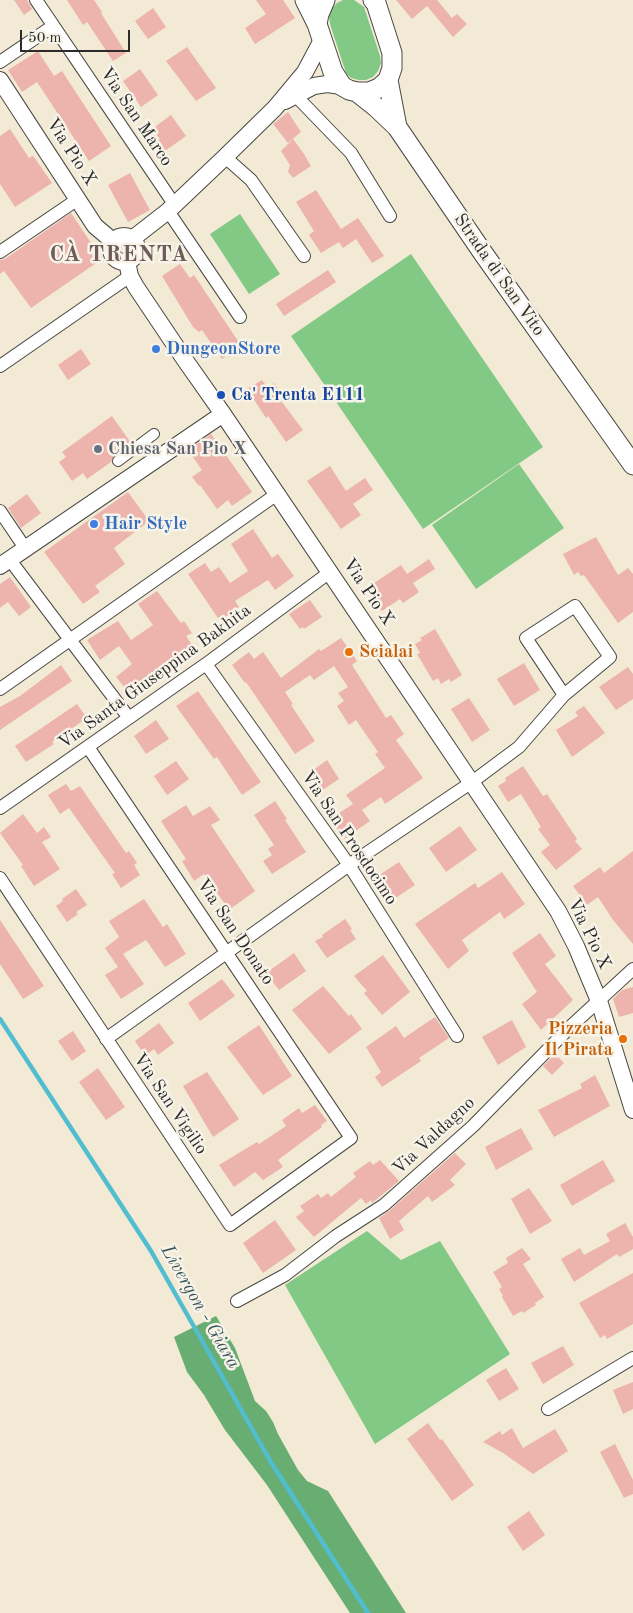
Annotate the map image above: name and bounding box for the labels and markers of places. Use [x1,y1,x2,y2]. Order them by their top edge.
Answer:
place label: DungeonStore [166,338,281,360]
marker: DungeonStore [150,343,162,355]
place label: Ca' Trenta E111 [231,384,365,406]
marker: Ca' Trenta E111 [215,389,227,401]
place label: Chiesa San Pio X [108,438,247,460]
marker: Chiesa San Pio X [92,443,104,455]
place label: Hair Style [104,513,187,535]
marker: Hair Style [88,518,100,530]
place label: Scialai [359,641,413,663]
marker: Scialai [343,646,355,658]
place label: Pizzeria Il Pirata [544,1018,613,1060]
marker: Pizzeria Il Pirata [617,1033,629,1045]

